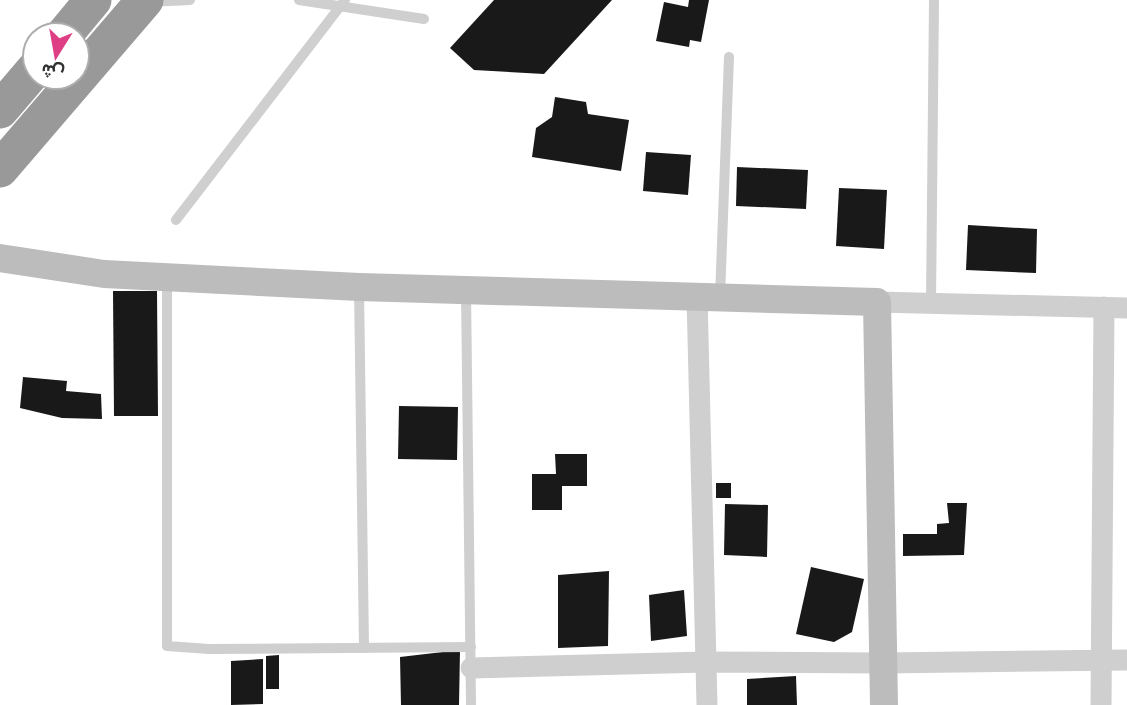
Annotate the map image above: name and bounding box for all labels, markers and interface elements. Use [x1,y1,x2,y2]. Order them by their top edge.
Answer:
north arrow [21,21,91,91]
text: ش [39,56,67,87]

